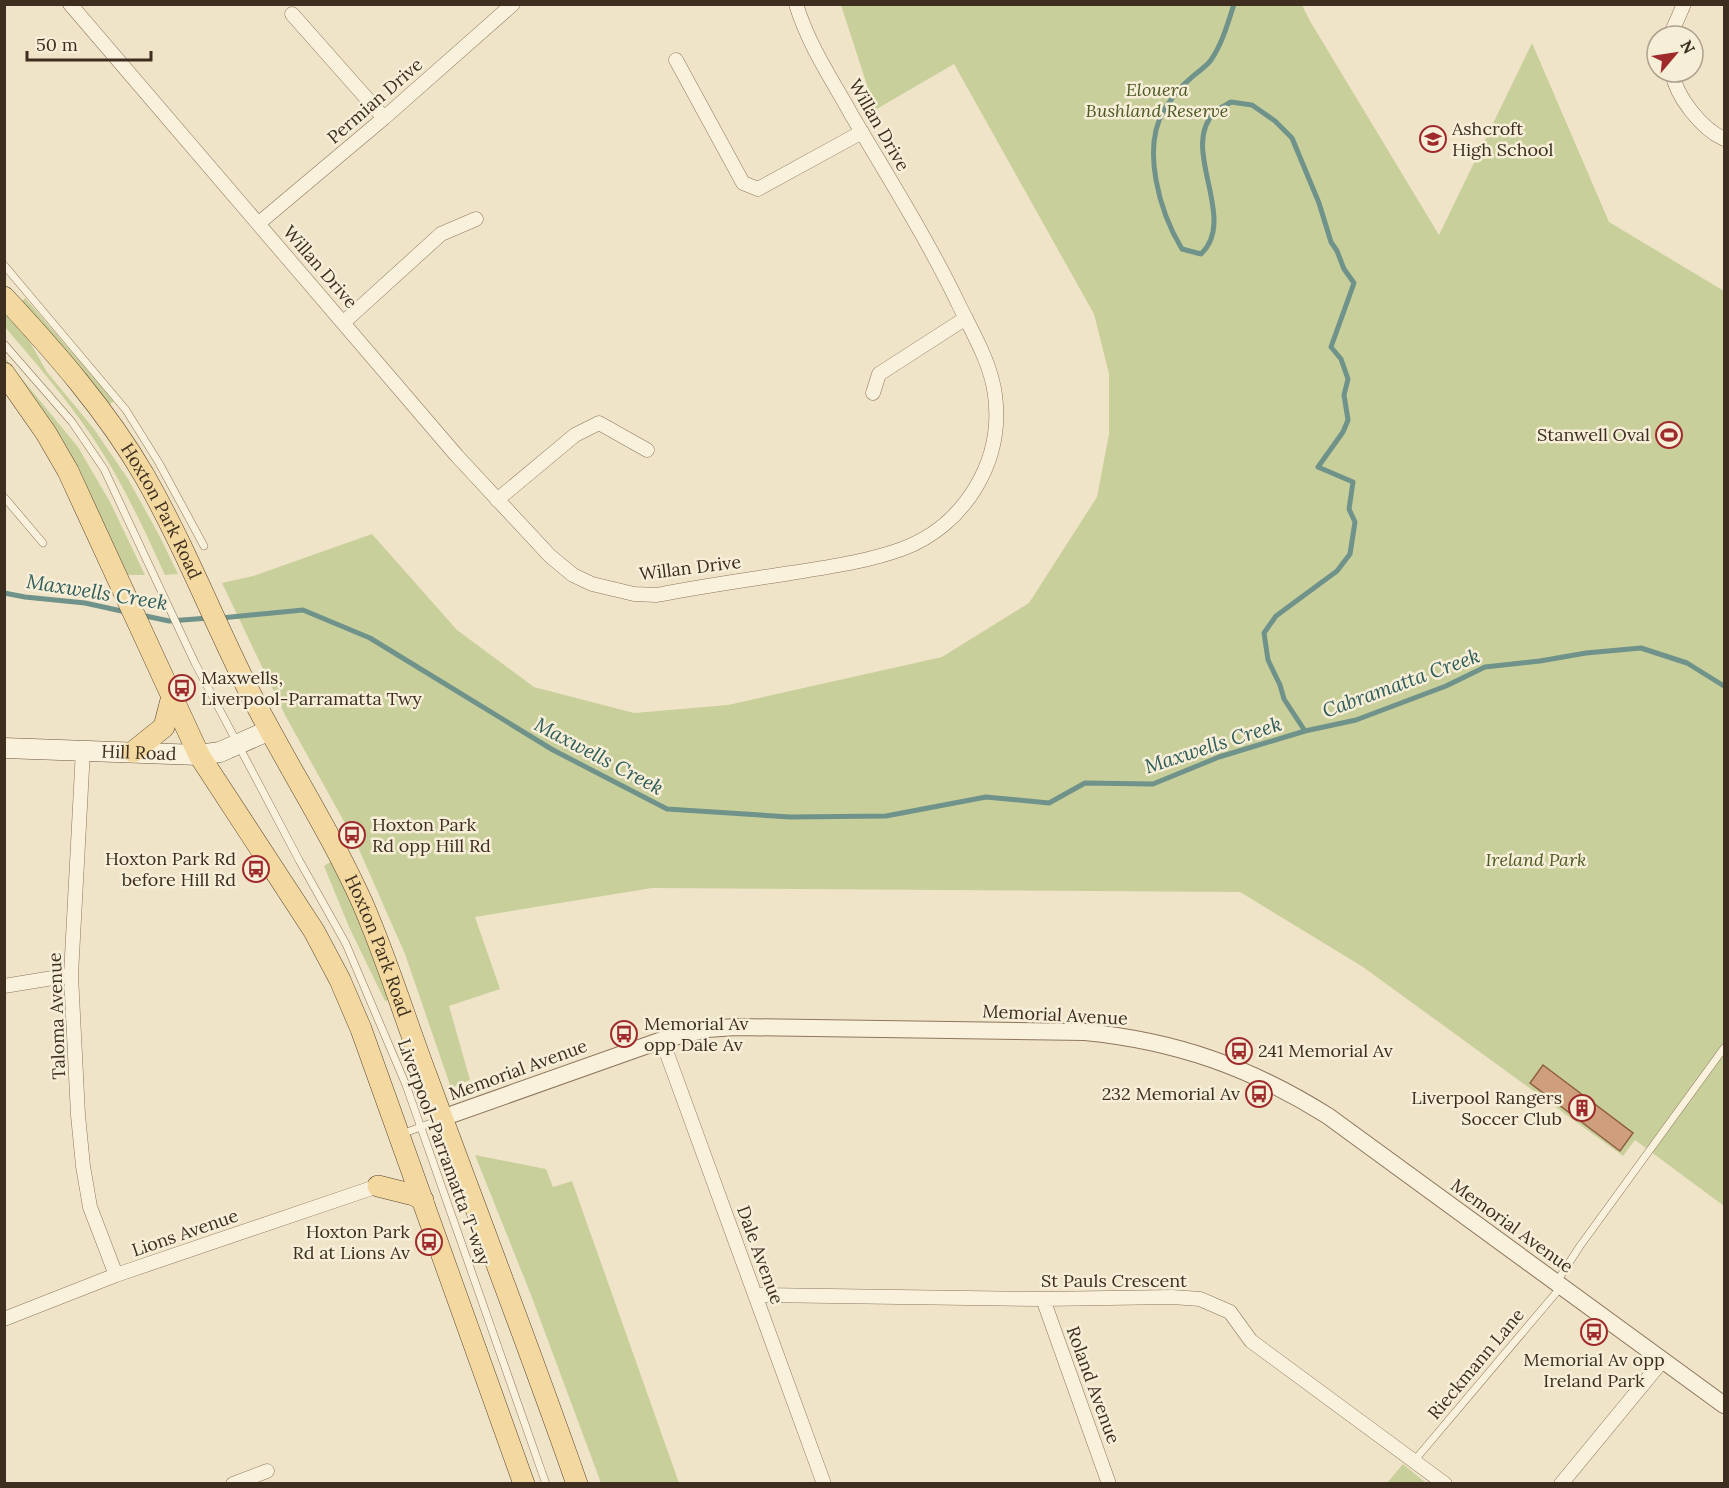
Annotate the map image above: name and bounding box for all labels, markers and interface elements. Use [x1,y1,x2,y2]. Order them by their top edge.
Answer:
scale bar [27,24,152,62]
north arrow [1645,24,1705,84]
text: 50 m [36,33,78,56]
text: N [1676,36,1700,57]
street label: Permian Drive [322,53,427,148]
street label: Willan Drive [844,75,915,175]
park label: Elouera Bushland Reserve [1086,78,1228,122]
place label: Ashcroft High School [1451,117,1553,161]
school or university icon: Ashcroft High School [1418,124,1448,154]
street label: Willan Drive [278,220,363,313]
sports icon: Stanwell Oval [1654,420,1684,450]
place label: Stanwell Oval [1537,423,1650,446]
street label: Hoxton Park Road [116,438,207,583]
street label: Willan Drive [638,550,742,585]
water label: Maxwells Creek [25,568,170,615]
water label: Cabramatta Creek [1319,642,1483,723]
place label: Maxwells, Liverpool-Parramatta Twy [201,666,422,710]
bus stop icon: Maxwells, Liverpool-Parramatta Twy [167,673,197,703]
water label: Maxwells Creek [530,711,668,800]
water label: Maxwells Creek [1141,711,1285,778]
street label: Hill Road [101,739,177,765]
place label: Hoxton Park Rd opp Hill Rd [372,813,491,857]
bus stop icon: Hoxton Park Rd opp Hill Rd [337,820,367,850]
place label: Hoxton Park Rd before Hill Rd [105,847,236,891]
park label: Ireland Park [1486,848,1586,871]
bus stop icon: Hoxton Park Rd before Hill Rd [241,854,271,884]
street label: Hoxton Park Road [340,871,416,1020]
street label: Taloma Avenue [43,952,70,1080]
street label: Memorial Avenue [982,999,1129,1030]
place label: Memorial Av opp Dale Av [644,1012,749,1056]
bus stop icon: Memorial Av opp Dale Av [609,1019,639,1049]
street label: Memorial Avenue [445,1034,590,1105]
street label: Liverpool–Parramatta T-way [393,1036,496,1269]
bus stop icon: 241 Memorial Av [1224,1036,1254,1066]
place label: 241 Memorial Av [1258,1039,1394,1062]
bus stop icon: 232 Memorial Av [1244,1079,1274,1109]
place label: 232 Memorial Av [1102,1082,1241,1105]
place label: Liverpool Rangers Soccer Club [1411,1086,1562,1130]
building icon: Liverpool Rangers Soccer Club [1567,1093,1597,1123]
street label: Memorial Avenue [1447,1173,1578,1278]
street label: Dale Avenue [732,1202,789,1307]
street label: Lions Avenue [129,1203,241,1261]
place label: Hoxton Park Rd at Lions Av [292,1220,411,1264]
bus stop icon: Hoxton Park Rd at Lions Av [414,1227,444,1257]
street label: St Pauls Crescent [1041,1269,1187,1292]
street label: Rieckmann Lane [1422,1303,1529,1424]
bus stop icon: Memorial Av opp Ireland Park [1579,1317,1609,1347]
street label: Roland Avenue [1062,1323,1125,1447]
place label: Memorial Av opp Ireland Park [1523,1348,1665,1392]

